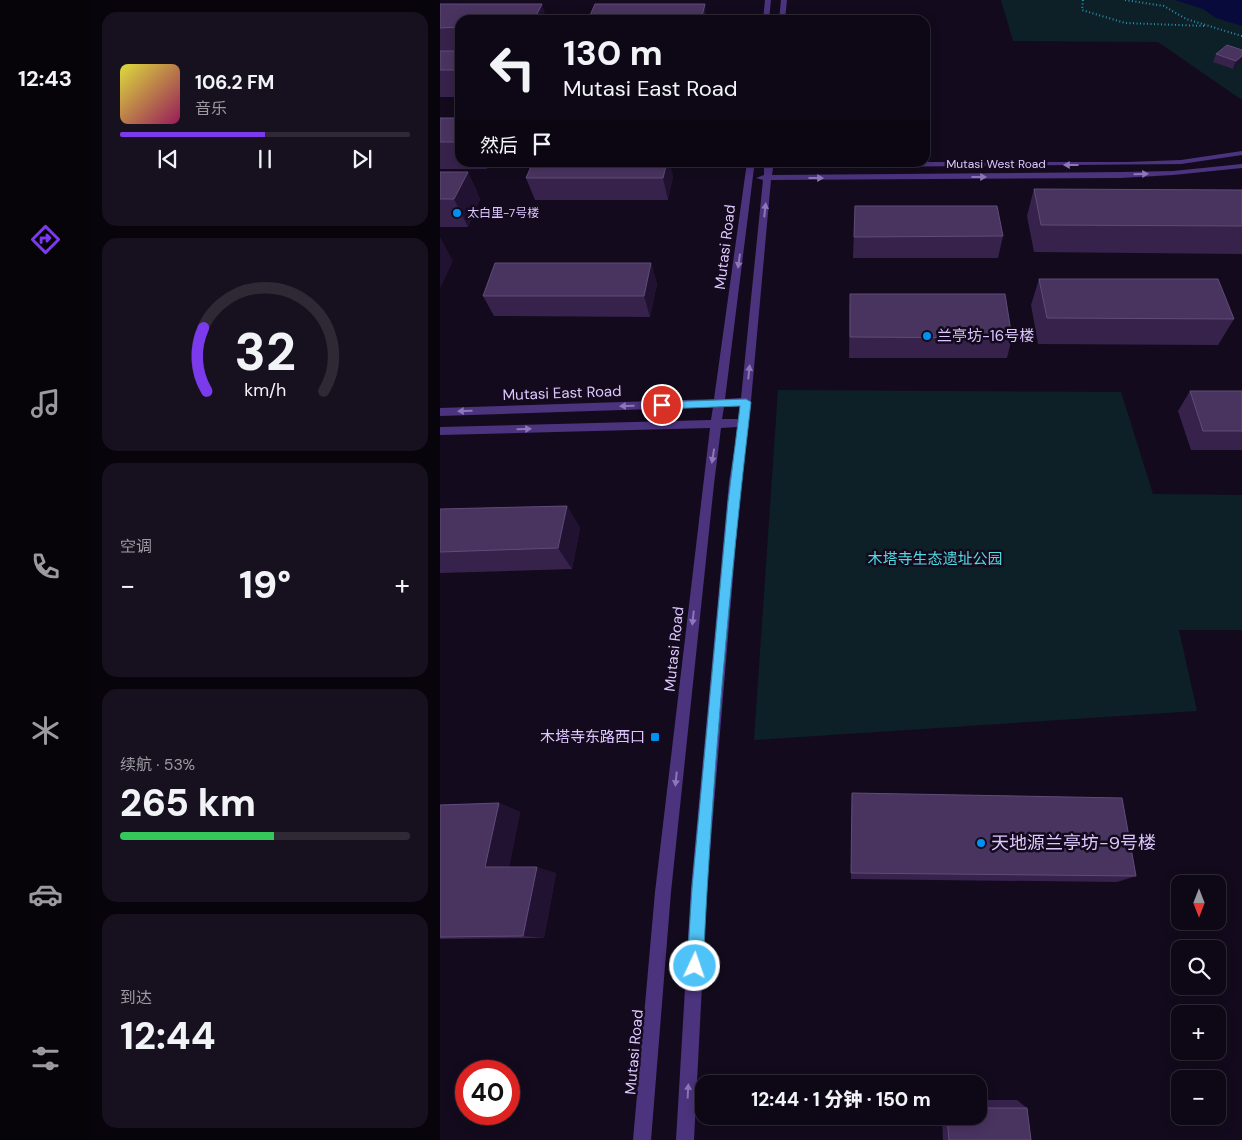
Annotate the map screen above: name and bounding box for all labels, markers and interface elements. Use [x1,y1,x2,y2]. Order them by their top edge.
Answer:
text: 130 m [563,30,663,76]
icon: left [480,35,545,100]
text: 12:43 [18,64,72,93]
text: 106.2 FM [195,70,274,95]
text: Mutasi East Road [563,74,738,103]
text: 音乐 [195,98,227,119]
icon: arrive [528,130,556,158]
text: 然后 [480,133,518,158]
icon: previous [154,145,182,173]
icon: pause [251,145,279,173]
icon: next [348,145,376,173]
street label: Mutasi West Road [946,156,1046,172]
one-way arrow [1063,161,1079,169]
one-way arrow [1134,170,1150,178]
one-way arrow [971,173,987,181]
one-way arrow [809,174,825,182]
one-way arrow [761,202,769,218]
street label: Mutasi Road [710,203,740,291]
place label: 太白里-7号楼 [467,205,539,221]
marker: 太白里-7号楼 [451,207,463,219]
icon: directions [28,222,63,257]
one-way arrow [735,253,743,269]
text: 32 [234,318,296,386]
place label: 兰亭坊-16号楼 [937,326,1034,346]
marker: 兰亭坊-16号楼 [921,330,933,342]
one-way arrow [745,363,753,379]
text: km/h [244,378,286,402]
street label: Mutasi East Road [502,381,622,405]
pin [641,384,683,426]
icon: music [28,386,63,421]
icon: arrive [648,391,676,419]
one-way arrow [619,402,635,410]
one-way arrow [456,407,472,415]
one-way arrow [516,424,532,432]
one-way arrow [708,449,716,465]
text: 空调 [120,536,152,557]
icon: phone [28,549,63,584]
park label: 木塔寺生态遗址公园 [867,549,1003,569]
text: 19° [239,560,291,610]
text: − [120,567,135,604]
text: + [395,567,410,604]
street label: Mutasi Road [660,606,688,692]
one-way arrow [689,610,697,626]
icon: climate [28,713,63,748]
place label: 木塔寺东路西口 [540,727,645,747]
marker: 木塔寺东路西口 [649,731,661,743]
text: 续航 · 53% [120,754,195,775]
one-way arrow [672,772,680,788]
text: 265 km [120,778,256,828]
place label: 天地源兰亭坊-9号楼 [991,831,1156,855]
marker: 天地源兰亭坊-9号楼 [975,837,987,849]
north arrow [1171,875,1226,930]
map controls [1171,875,1226,1125]
icon: car [28,877,63,912]
position arrow [668,939,720,991]
button: search [1171,940,1226,995]
text: 到达 [120,987,152,1008]
button: + [1171,1005,1226,1060]
street label: Mutasi Road [620,1009,648,1095]
text: 12:44 [120,1011,216,1061]
icon: filters [28,1041,63,1076]
speed limit sign: 40 [455,1060,520,1125]
button: − [1171,1070,1226,1125]
one-way arrow [685,1083,693,1099]
text: 12:44 · 1 分钟 · 150 m [751,1087,931,1112]

